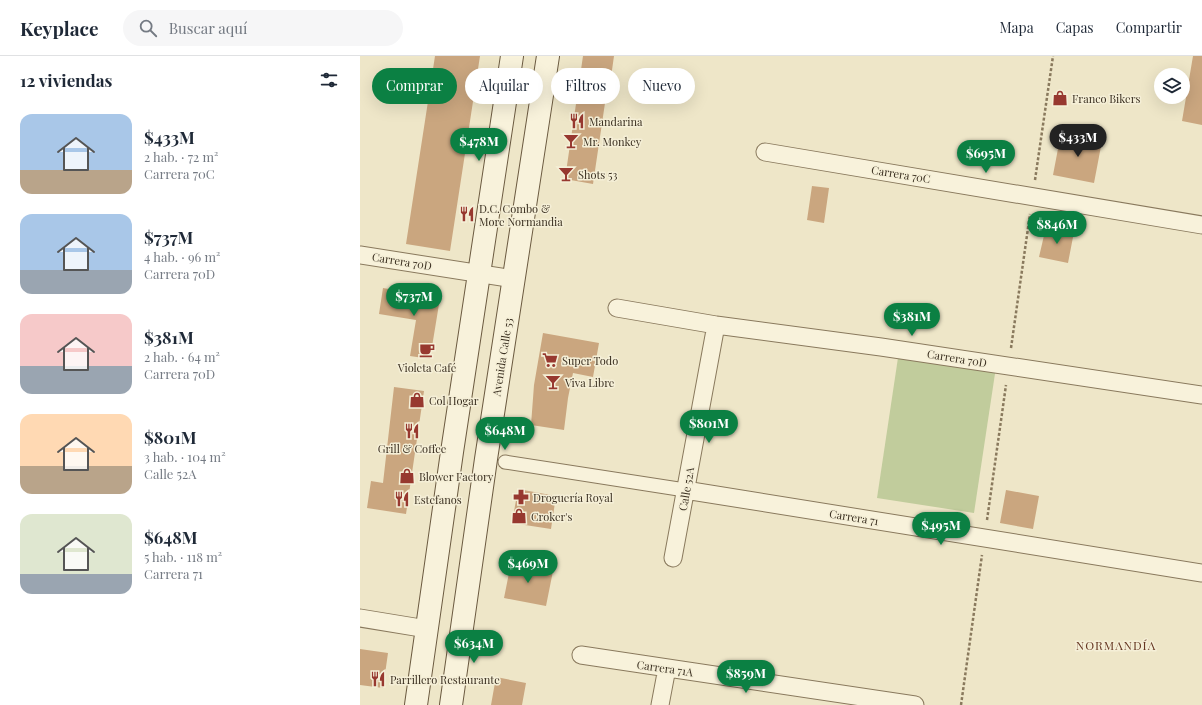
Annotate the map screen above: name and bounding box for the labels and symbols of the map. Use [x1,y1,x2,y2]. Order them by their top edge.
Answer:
shop icon: Franco Bikers [1051,89,1069,107]
place label: Franco Bikers [1072,91,1141,106]
restaurant icon: Mandarina [568,112,586,130]
place label: Mandarina [589,114,643,129]
pin: $433M [1050,124,1106,158]
pin: $478M [451,128,507,162]
bar icon: Mr. Monkey [562,132,580,150]
place label: Mr. Monkey [583,134,642,149]
pin: $695M [958,140,1014,174]
street label: Carrera 70C [870,162,932,186]
bar icon: Shots 53 [557,165,575,183]
place label: Shots 53 [578,167,618,182]
place label: D.C. Combo & More Normandia [479,201,563,229]
restaurant icon: D.C. Combo & More Normandia [458,205,476,223]
pin: $846M [1029,211,1085,245]
street label: Carrera 70D [371,249,433,273]
pin: $737M [386,283,442,317]
pin: $381M [884,303,940,337]
street label: Avenida Calle 53 [488,317,516,398]
cafe icon: Violeta Café [418,341,436,359]
street label: Carrera 70D [926,346,988,370]
supermarket icon: Super Todo [541,351,559,369]
place label: Super Todo [562,353,618,368]
place label: Violeta Café [397,360,457,375]
bar icon: Viva Libre [544,373,562,391]
place label: Viva Libre [564,375,615,390]
shop icon: Col Hogar [408,391,426,409]
place label: Col Hogar [429,393,479,408]
pin: $801M [681,410,737,444]
pin: $648M [477,417,533,451]
restaurant icon: Grill & Coffee [403,422,421,440]
place label: Grill & Coffee [378,441,447,456]
street label: Calle 52A [675,466,697,512]
shop icon: Blower Factory [398,467,416,485]
place label: Blower Factory [419,469,494,484]
pharmacy icon: Droguería Royal [512,488,530,506]
restaurant icon: Estefanos [393,490,411,508]
place label: Droguería Royal [533,490,613,505]
place label: Estefanos [414,492,462,507]
street label: Carrera 71 [828,506,880,528]
shop icon: Croker's [510,507,528,525]
place label: Croker's [531,509,572,524]
pin: $495M [913,512,969,546]
pin: $469M [500,550,556,584]
pin: $634M [446,630,502,664]
district label: NORMANDÍA [1076,637,1156,653]
street label: Carrera 71A [636,657,694,679]
pin: $859M [718,660,774,694]
restaurant icon: Parrillero Restaurante [369,670,387,688]
place label: Parrillero Restaurante [390,672,500,687]

